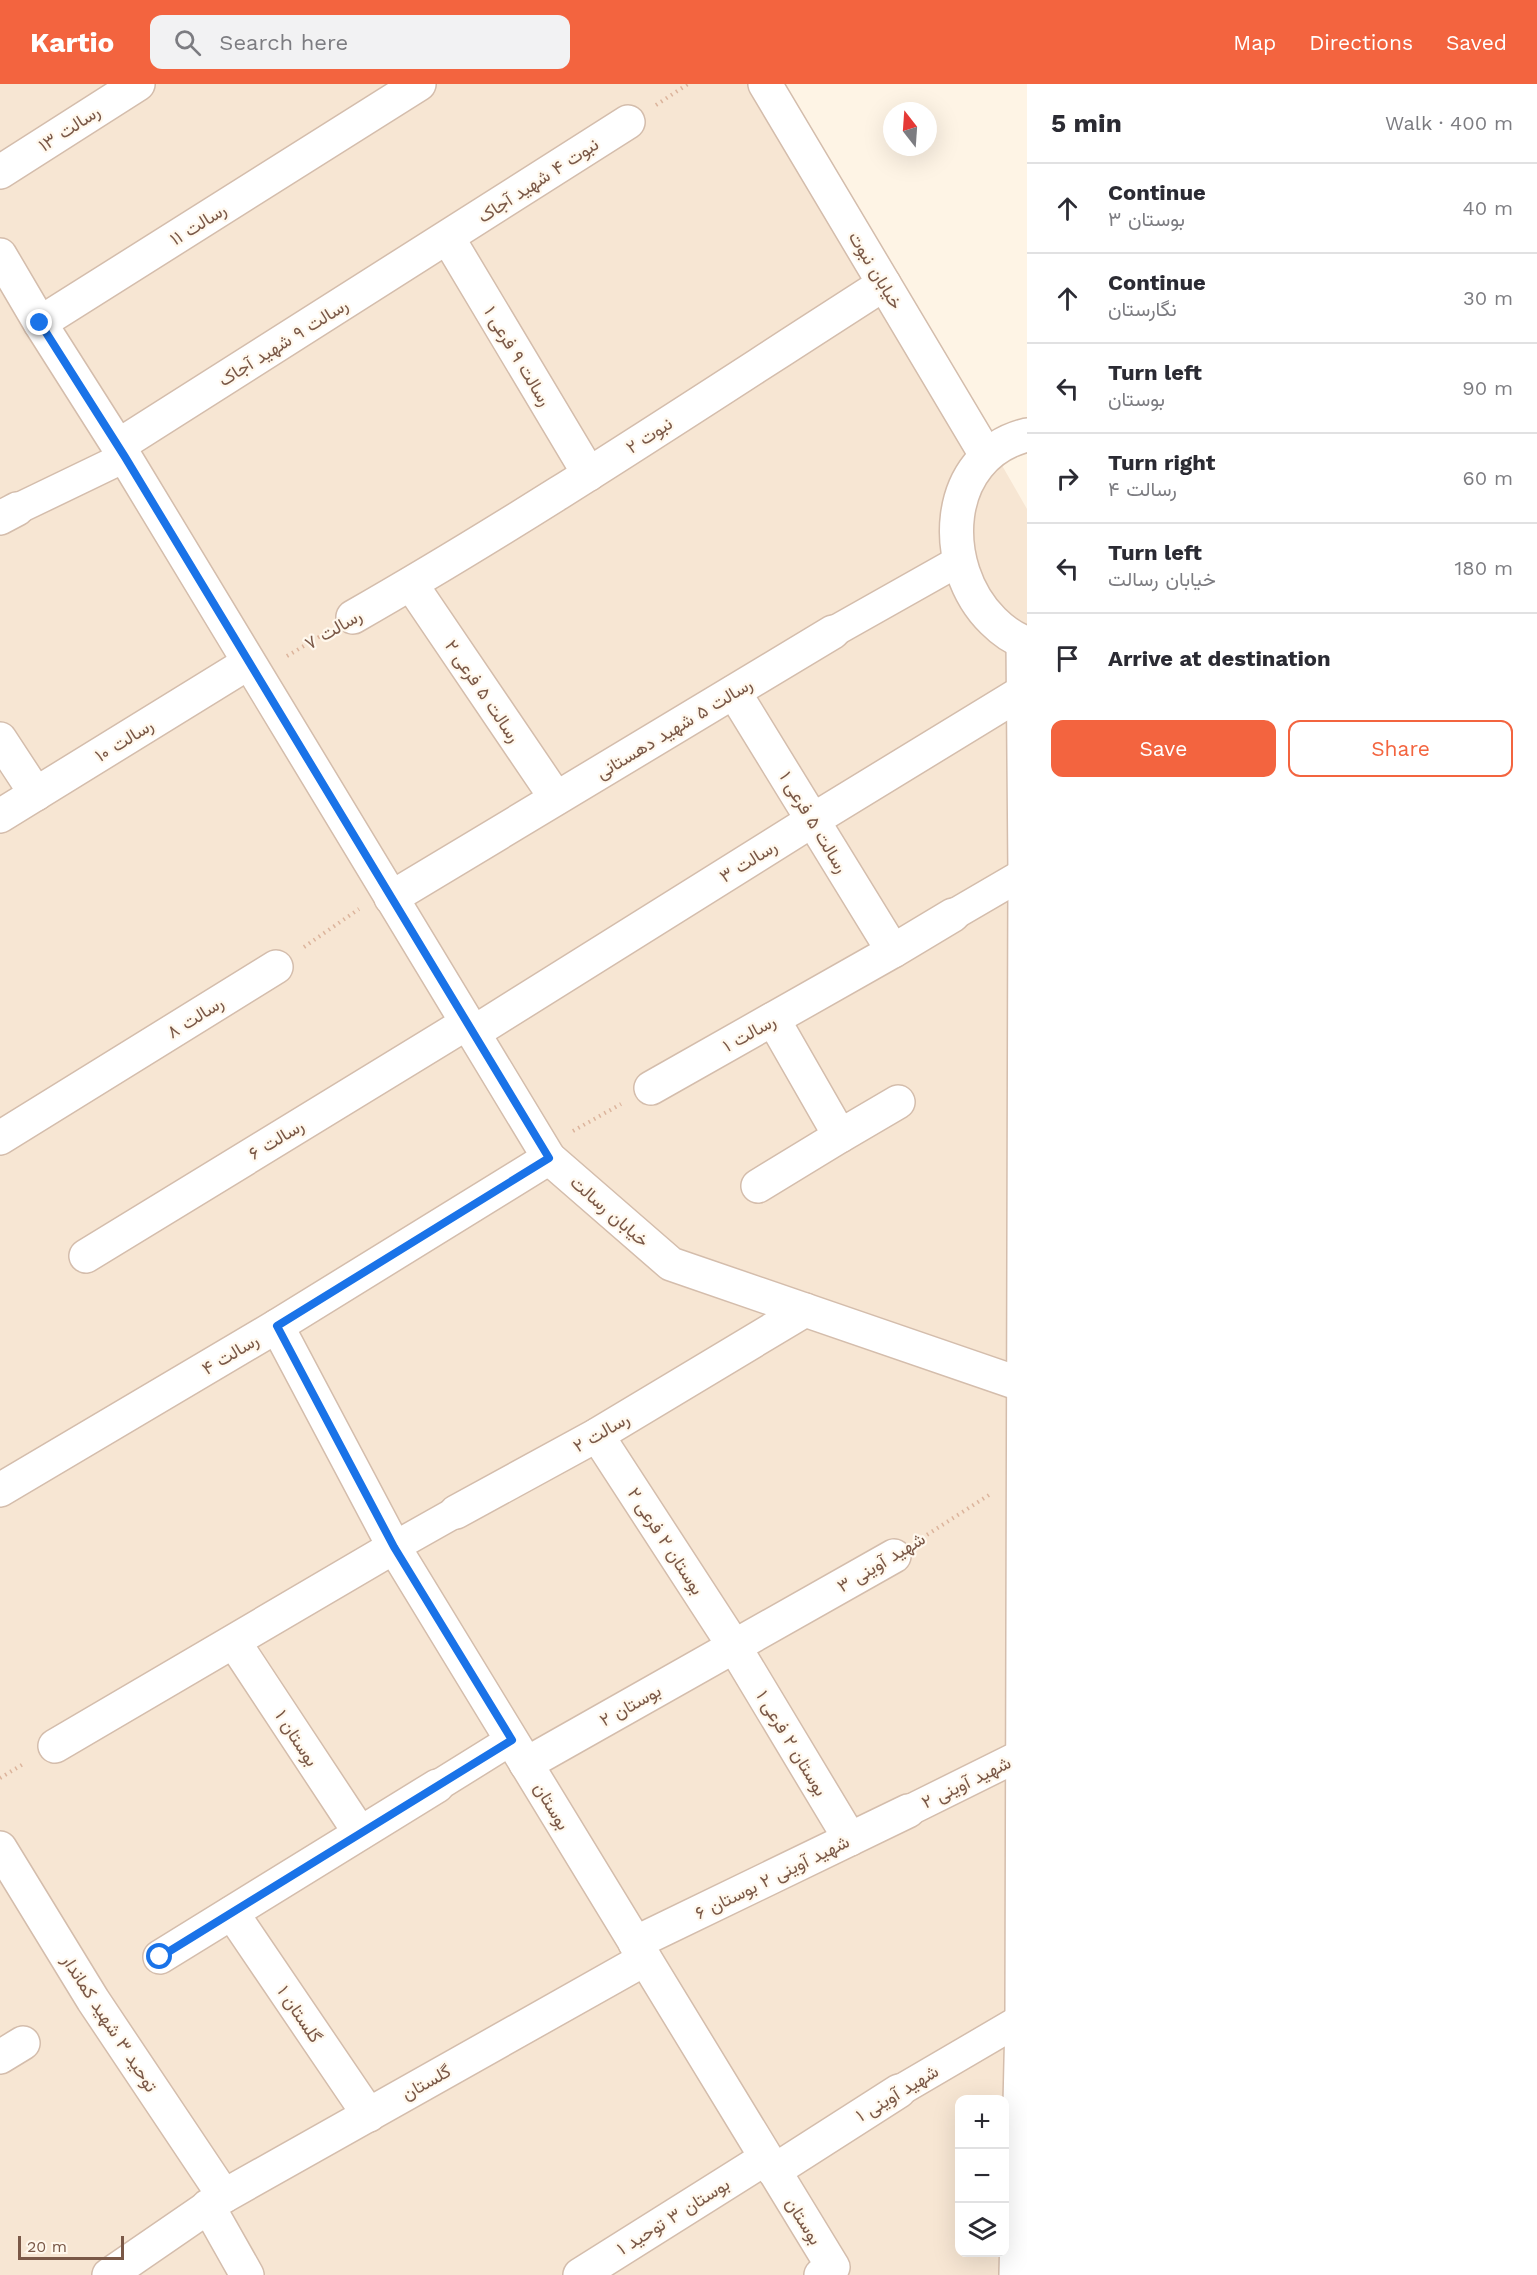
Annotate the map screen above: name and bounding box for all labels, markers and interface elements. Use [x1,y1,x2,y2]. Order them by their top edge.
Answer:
search box [150,15,570,69]
text: Kartio [30,26,114,59]
icon: search [171,26,204,59]
text: Search here [219,30,348,55]
text: Map [1233,30,1276,55]
text: Directions [1309,30,1413,55]
text: Saved [1446,30,1507,55]
street label: رسالت ۱۳ [34,100,104,156]
north arrow [883,102,937,156]
text: 5 min [1051,108,1122,138]
text: Walk · 400 m [1385,111,1513,135]
street label: نبوت ۴ شهید آجاک [474,133,603,228]
text: Continue [1108,180,1206,205]
icon: ahead [1051,192,1084,225]
text: 40 m [1462,196,1513,220]
street label: رسالت ۱۱ [166,199,230,250]
text: بوستان ۳ [1108,207,1185,231]
street label: خیابان نبوت [844,227,907,313]
text: Continue [1108,270,1206,295]
icon: ahead [1051,282,1084,315]
text: 30 m [1463,286,1513,310]
street label: رسالت ۹ شهید آجاک [214,294,352,391]
text: نگارستان [1108,297,1177,321]
street label: رسالت ۹ فرعی ۱ [479,302,556,410]
route end [26,309,52,335]
text: Turn left [1108,360,1202,385]
icon: left [1051,372,1084,405]
text: 90 m [1462,376,1513,400]
text: بوستان [1108,387,1165,411]
street label: نبوت ۲ [622,412,677,458]
text: Turn right [1108,450,1215,475]
icon: right [1051,462,1084,495]
text: 60 m [1463,466,1513,490]
text: رسالت ۴ [1108,477,1177,501]
text: Turn left [1108,540,1202,565]
icon: left [1051,552,1084,585]
text: 180 m [1455,556,1513,580]
text: خیابان رسالت [1108,567,1216,591]
street label: رسالت ۷ [301,604,366,655]
street label: رسالت ۵ فرعی ۲ [440,636,525,747]
icon: arrive [1051,642,1084,675]
text: Arrive at destination [1108,646,1331,671]
street label: رسالت ۵ شهید دهستانی [592,673,756,784]
street label: رسالت ۱۰ [91,714,157,767]
button: Save [1051,720,1276,777]
button: Share [1288,720,1513,777]
street label: رسالت ۵ فرعی ۱ [775,767,853,877]
street label: رسالت ۳ [715,835,781,888]
street label: رسالت ۸ [163,992,228,1043]
street label: رسالت ۱ [719,1010,779,1057]
street label: رسالت ۶ [245,1114,308,1164]
street label: خیابان رسالت [566,1171,654,1252]
street label: رسالت ۴ [198,1329,263,1380]
street label: رسالت ۲ [569,1408,633,1457]
street label: بوستان ۲ فرعی ۲ [623,1484,708,1599]
street label: شهید آوینی ۳ [833,1528,929,1597]
street label: بوستان ۲ [596,1680,665,1731]
street label: بوستان ۲ فرعی ۱ [751,1687,832,1800]
street label: بوستان ۱ [270,1706,323,1771]
street label: شهید آوینی ۲ [918,1751,1014,1813]
street label: بوستان [529,1779,574,1834]
street label: شهید آوینی ۲ بوستان ۶ [692,1831,853,1924]
route start [146,1943,172,1969]
street label: توحید ۳ شهید کماندار [56,1950,162,2096]
street label: گلستان ۱ [273,1982,327,2046]
street label: گلستان [398,2060,454,2104]
street label: شهید آوینی ۱ [852,2060,942,2127]
map controls [955,2095,1009,2257]
button: + [955,2095,1009,2149]
button: − [955,2149,1009,2203]
street label: بوستان ۳ توحید ۱ [613,2173,734,2260]
street label: بوستان [781,2194,826,2249]
button: layers [955,2203,1009,2257]
scale bar [18,2233,124,2260]
text: 20 m [27,2237,67,2256]

